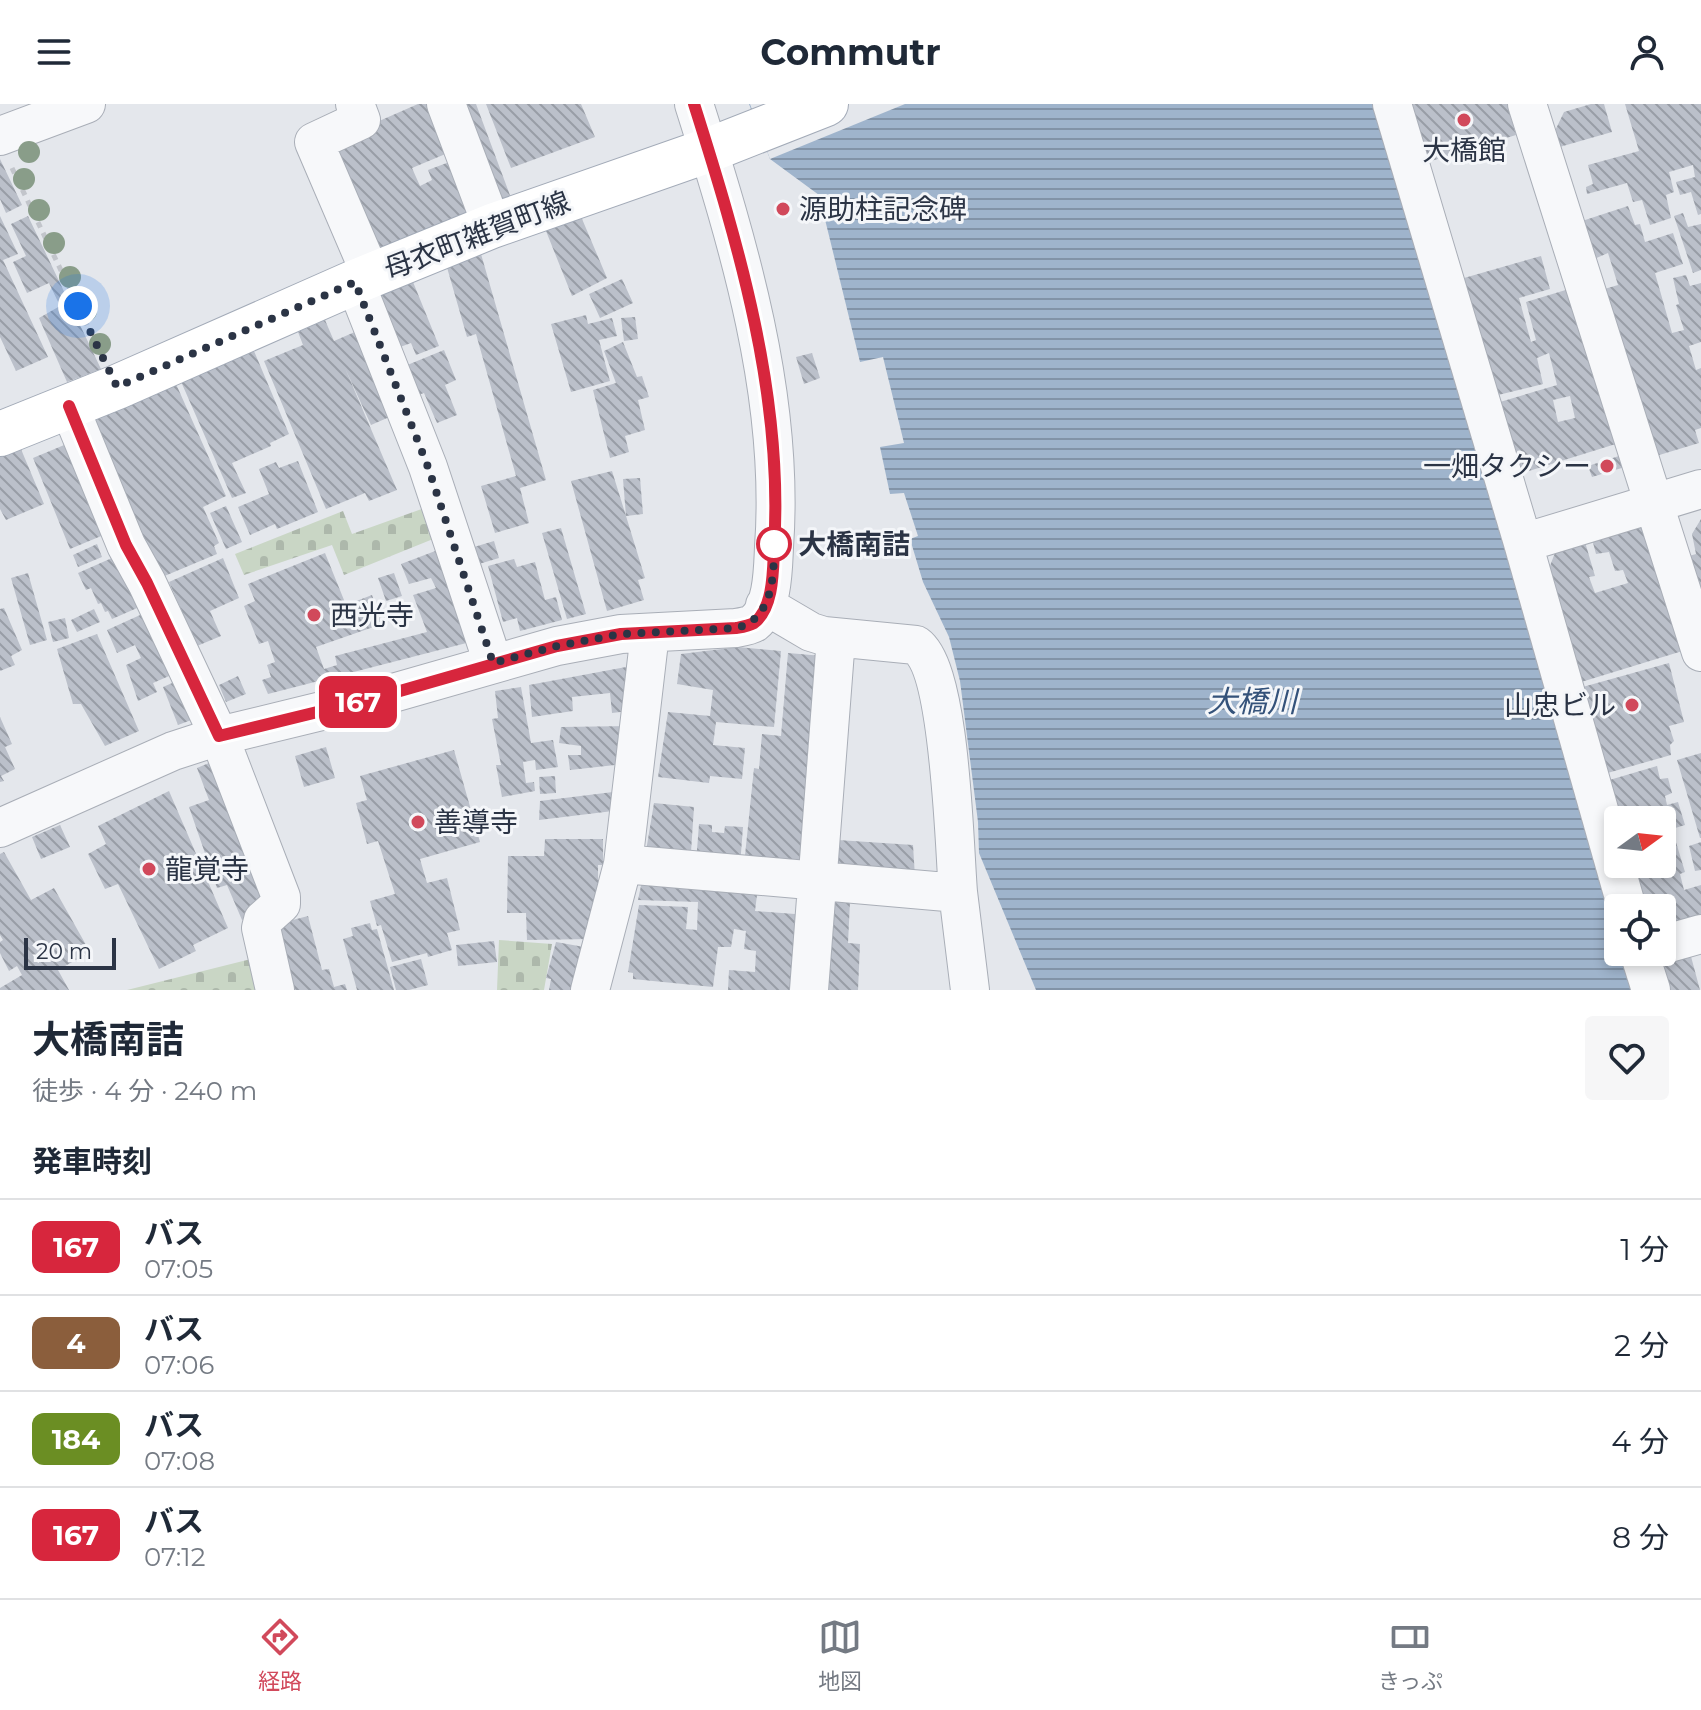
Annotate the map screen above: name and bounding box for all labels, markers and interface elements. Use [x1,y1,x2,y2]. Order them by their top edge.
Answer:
icon: menu [32,30,76,74]
text: Commutr [760,30,941,74]
icon: person [1625,30,1669,74]
marker: 大橋館 [1455,111,1473,129]
place label: 大橋館 [1422,133,1506,167]
street label: 母衣町雑賀町線 [379,184,575,286]
place label: 源助柱記念碑 [799,192,967,226]
marker: 源助柱記念碑 [774,200,792,218]
your location [58,286,98,326]
place label: 一畑タクシー [1423,449,1591,483]
marker: 一畑タクシー [1598,457,1616,475]
marker: 大橋南詰 [757,527,791,561]
place label: 大橋南詰 [798,527,910,561]
place label: 西光寺 [330,598,414,632]
marker: 西光寺 [305,606,323,624]
line badge: 167 [312,676,404,728]
water label: 大橋川 [1207,683,1300,720]
text: 167 [335,685,381,719]
place label: 山忠ビル [1504,688,1616,722]
marker: 山忠ビル [1623,696,1641,714]
place label: 善導寺 [434,805,518,839]
north arrow [1604,806,1676,878]
map controls [1604,806,1676,966]
marker: 善導寺 [409,813,427,831]
place label: 龍覚寺 [165,852,249,886]
marker: 龍覚寺 [140,860,158,878]
button: locate [1604,894,1676,966]
scale bar [24,934,116,970]
text: 20 m [36,938,92,965]
text: 大橋南詰 [32,1016,184,1063]
button: heart [1585,1016,1669,1100]
text: 徒歩 · 4 分 · 240 m [32,1075,257,1107]
text: 発車時刻 [32,1143,152,1180]
text: バス [144,1215,204,1252]
text: 167 [53,1230,99,1264]
text: 1 分 [1620,1231,1669,1268]
text: 07:05 [144,1253,213,1285]
text: バス [144,1311,204,1348]
text: 4 [66,1326,86,1360]
text: 2 分 [1614,1327,1669,1364]
text: 07:06 [144,1349,214,1381]
text: バス [144,1407,204,1444]
text: 184 [52,1422,100,1456]
text: 4 分 [1611,1423,1669,1460]
text: 07:08 [144,1445,215,1477]
text: バス [144,1503,204,1540]
text: 167 [53,1518,99,1552]
text: 8 分 [1612,1519,1669,1556]
text: 07:12 [144,1541,205,1573]
tab: 経路 [258,1615,302,1695]
tab: 地図 [818,1615,862,1695]
tab: きっぷ [1378,1615,1443,1695]

